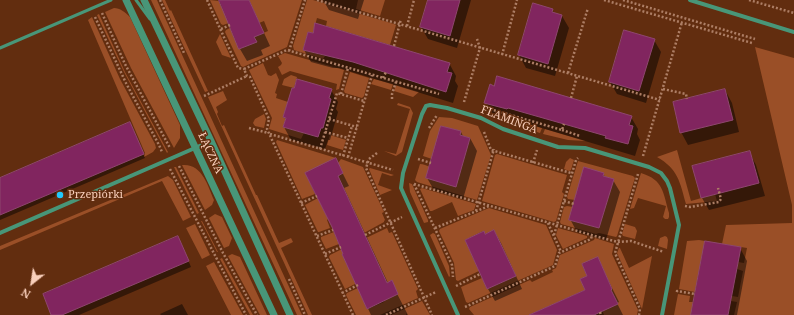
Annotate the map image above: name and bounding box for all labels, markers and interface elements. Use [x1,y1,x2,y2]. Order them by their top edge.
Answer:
street label: FLAMINGA [479,103,539,137]
street label: ŁĄCZNA [195,130,225,176]
place label: Przepiórki [68,188,123,202]
marker: Przepiórki [55,190,65,200]
north arrow [12,263,52,303]
text: N [18,285,33,302]

